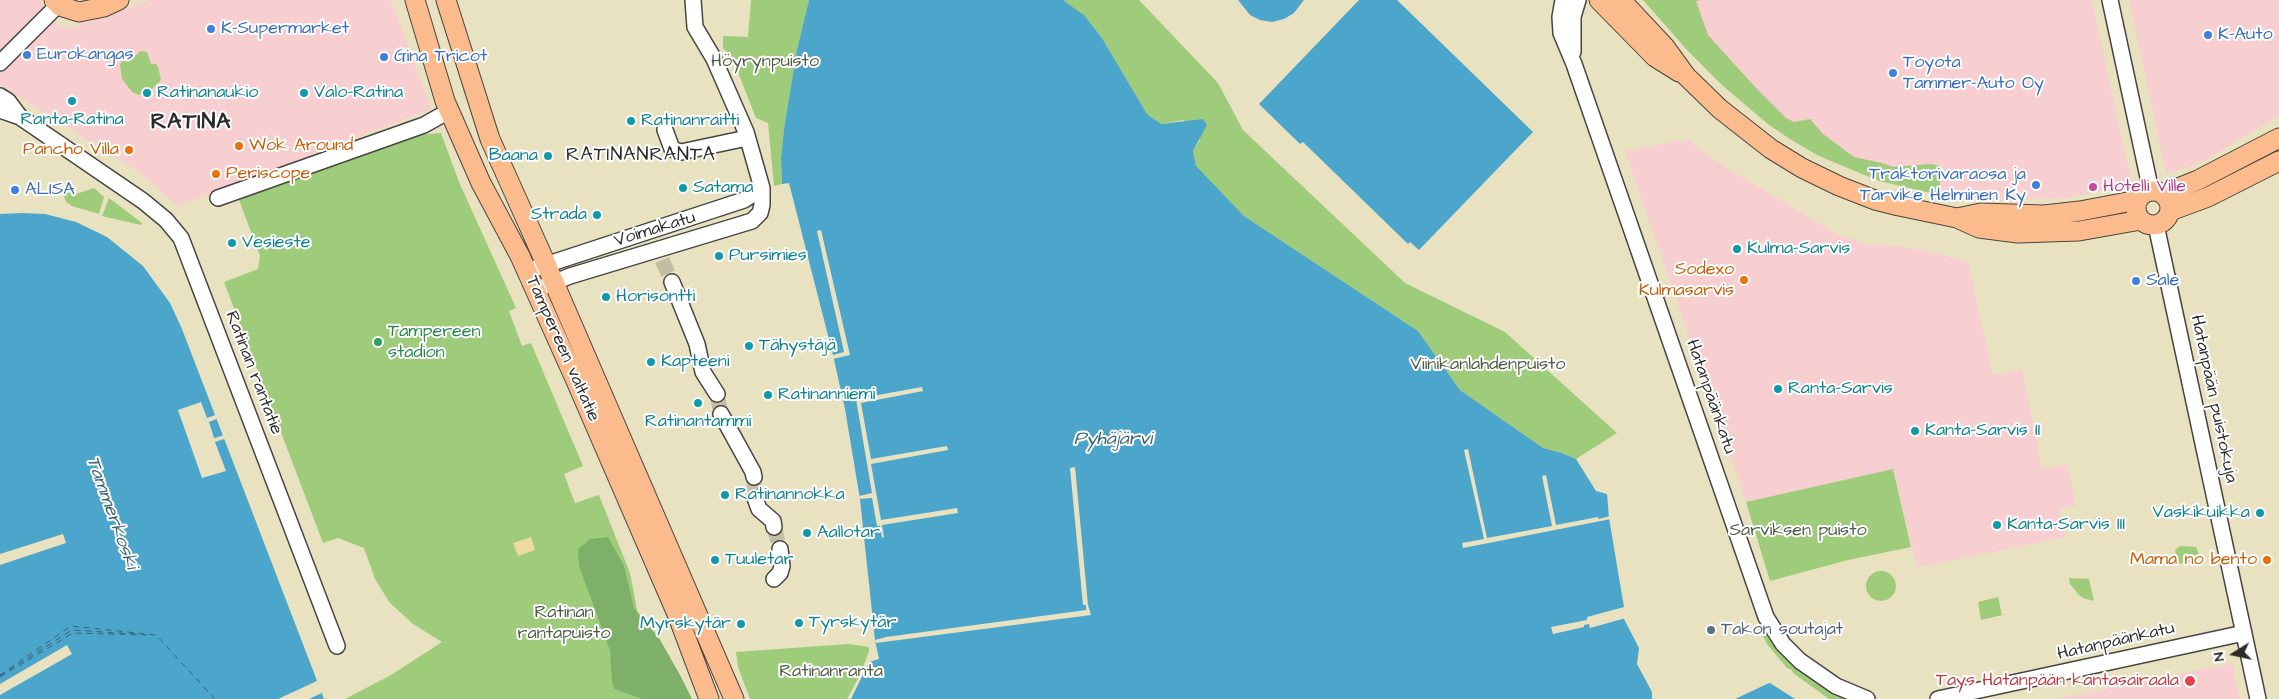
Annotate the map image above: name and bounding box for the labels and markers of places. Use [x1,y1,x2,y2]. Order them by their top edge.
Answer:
place label: K-Supermarket [221,18,349,40]
marker: K-Supermarket [205,23,217,35]
place label: K-Auto [2218,24,2273,46]
marker: K-Auto [2202,29,2214,41]
place label: Eurokangas [37,44,134,66]
place label: Gina Tricot [394,46,487,68]
marker: Eurokangas [21,49,33,61]
marker: Gina Tricot [378,51,390,63]
place label: Toyota Tammer-Auto Oy [1903,52,2044,94]
marker: Toyota Tammer-Auto Oy [1887,67,1899,79]
place label: Ratinanaukio [157,82,258,104]
place label: Valo-Ratina [314,82,403,104]
marker: Ratinanaukio [141,87,153,99]
marker: Valo-Ratina [298,87,310,99]
marker: Ranta-Ratina [66,95,78,107]
place label: Ranta-Ratina [20,109,124,131]
place label: Ratinanraitti [641,110,739,132]
marker: Ratinanraitti [625,115,637,127]
place label: Wok Around [249,135,353,157]
place label: Pancho Villa [23,139,119,161]
marker: Wok Around [233,140,245,152]
marker: Pancho Villa [123,144,135,156]
place label: Baana [489,145,538,167]
marker: Baana [542,150,554,162]
place label: Periscope [226,163,310,185]
place label: Traktorivaraosa ja Tarvike Helminen Ky [1860,164,2026,206]
marker: Periscope [210,168,222,180]
place label: Hotelli Ville [2103,176,2186,198]
place label: Satama [693,177,753,199]
place label: ALISA [25,179,75,201]
marker: Traktorivaraosa ja Tarvike Helminen Ky [2030,179,2042,191]
marker: Hotelli Ville [2087,181,2099,193]
marker: Satama [677,182,689,194]
marker: ALISA [9,184,21,196]
place label: Strada [531,204,587,226]
marker: Strada [591,209,603,221]
place label: Vesieste [242,232,311,254]
marker: Vesieste [226,237,238,249]
place label: Kulma-Sarvis [1747,238,1850,260]
marker: Kulma-Sarvis [1731,243,1743,255]
place label: Pursimies [729,245,807,267]
marker: Pursimies [713,250,725,262]
place label: Sodexo Kulmasarvis [1639,259,1734,302]
place label: Sale [2146,270,2179,292]
marker: Sodexo Kulmasarvis [1738,274,1750,286]
marker: Sale [2130,275,2142,287]
place label: Horisontti [616,286,695,308]
marker: Horisontti [600,291,612,303]
place label: Tampereen stadion [388,321,481,364]
place label: Tähystäjä [759,335,836,357]
marker: Tampereen stadion [372,336,384,348]
marker: Tähystäjä [743,340,755,352]
place label: Kapteeni [661,351,730,373]
marker: Kapteeni [645,356,657,368]
place label: Ranta-Sarvis [1788,378,1893,400]
marker: Ranta-Sarvis [1772,383,1784,395]
place label: Ratinanniemi [778,384,875,406]
marker: Ratinanniemi [762,389,774,401]
marker: Ratinantammi [692,397,704,409]
place label: Ratinantammi [645,411,751,433]
place label: Kanta-Sarvis II [1925,420,2040,442]
marker: Kanta-Sarvis II [1909,425,1921,437]
place label: Ratinannokka [735,484,845,506]
marker: Ratinannokka [719,489,731,501]
place label: Vaskikuikka [2153,502,2250,524]
marker: Vaskikuikka [2254,507,2266,519]
place label: Kanta-Sarvis III [2007,514,2125,536]
marker: Kanta-Sarvis III [1991,519,2003,531]
place label: Aallotar [817,522,880,544]
marker: Aallotar [801,527,813,539]
place label: Tuuletar [725,549,793,571]
place label: Mama no bento [2130,549,2257,571]
marker: Tuuletar [709,554,721,566]
marker: Mama no bento [2261,554,2273,566]
place label: Tyrskytär [809,612,896,634]
place label: Myrskytär [640,613,731,635]
marker: Tyrskytär [793,617,805,629]
marker: Myrskytär [735,618,747,630]
place label: Takon soutajat [1721,619,1843,641]
marker: Takon soutajat [1705,624,1717,636]
place label: Tays Hatanpään kantasairaala [1936,670,2179,692]
marker: Tays Hatanpään kantasairaala [2183,674,2197,688]

